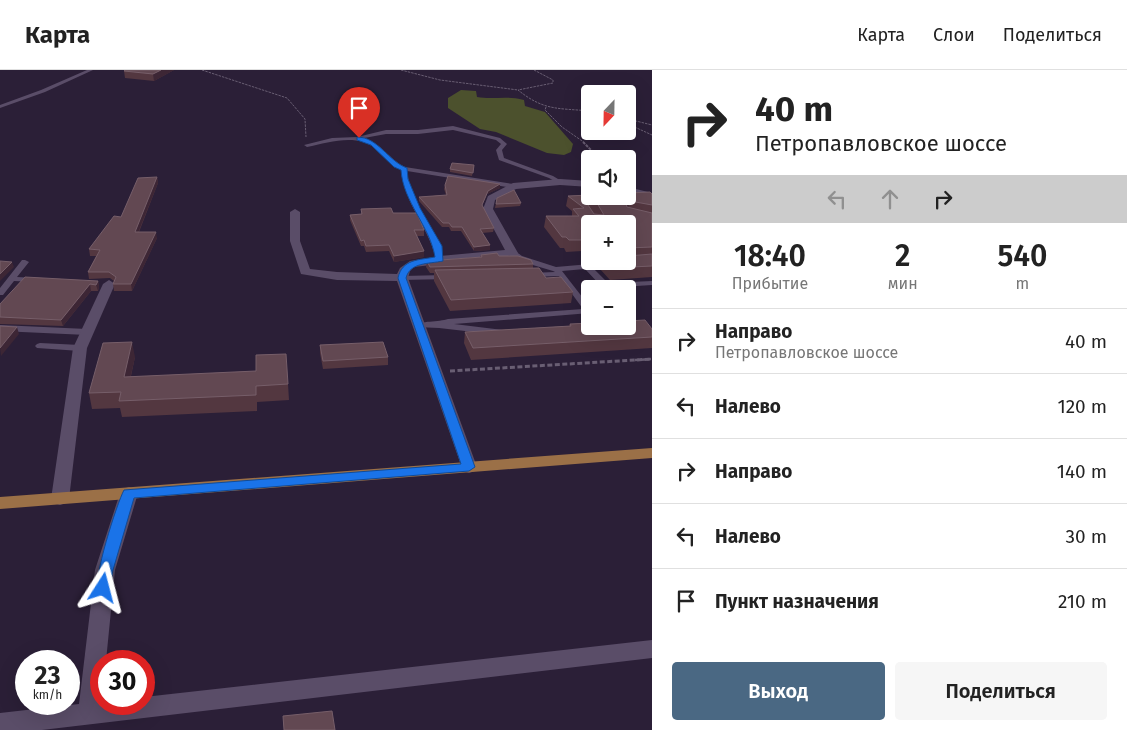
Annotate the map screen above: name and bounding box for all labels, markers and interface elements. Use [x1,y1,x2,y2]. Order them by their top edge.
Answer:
text: Карта [25,21,90,49]
text: Карта [857,24,905,46]
text: Слои [933,24,975,46]
text: Поделиться [1003,24,1102,46]
north arrow [581,85,636,140]
map controls [581,85,636,335]
pin [338,87,380,138]
text: 40 m [755,88,833,130]
icon: right [672,90,737,155]
icon: arrive [345,94,373,122]
text: Петропавловское шоссе [755,130,1007,157]
button: sound [581,150,636,205]
icon: left [823,185,851,213]
icon: ahead [876,185,904,213]
icon: right [929,185,957,213]
button: + [581,215,636,270]
text: 18:40 [734,238,806,274]
text: 2 [895,238,910,274]
text: 540 [997,238,1047,274]
text: Прибытие [732,274,808,293]
text: мин [888,274,918,293]
text: m [1015,274,1029,293]
button: − [581,280,636,335]
text: Направо [715,320,792,343]
icon: right [672,327,700,355]
text: 40 m [1065,330,1107,353]
text: Петропавловское шоссе [715,343,898,362]
icon: left [672,392,700,420]
text: Налево [715,395,781,418]
text: 120 m [1057,395,1107,418]
icon: right [672,457,700,485]
text: Направо [715,460,792,483]
text: 140 m [1057,460,1107,483]
icon: left [672,522,700,550]
text: Налево [715,525,781,548]
text: 30 m [1066,525,1107,548]
position arrow [76,561,128,613]
icon: arrive [672,587,700,615]
text: Пункт назначения [715,590,879,613]
text: 210 m [1058,590,1107,613]
speed limit sign: 30 [90,650,155,715]
text: 23 [35,661,60,691]
button: Выход [672,662,885,720]
button: Поделиться [895,662,1107,720]
text: km/h [33,688,62,702]

